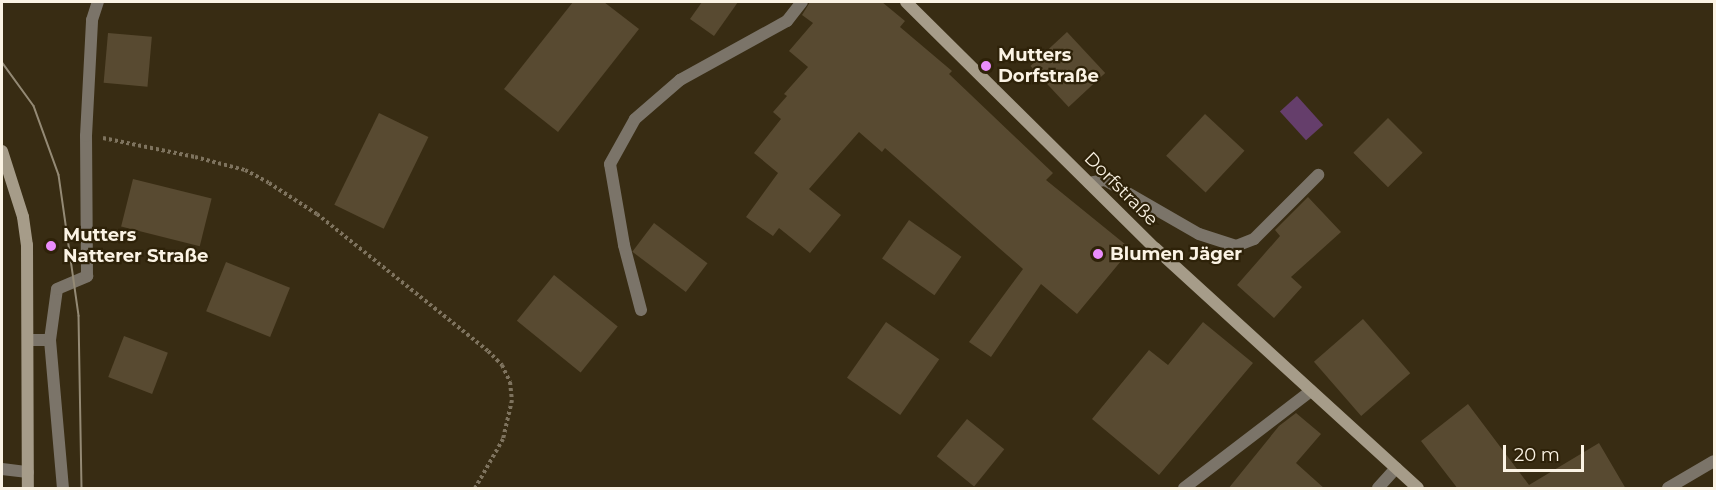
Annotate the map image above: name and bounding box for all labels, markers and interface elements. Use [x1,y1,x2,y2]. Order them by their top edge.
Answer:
place label: Mutters Dorfstraße [998,45,1099,88]
marker: Mutters Dorfstraße [979,59,993,73]
street label: Dorfstraße [1080,148,1162,230]
place label: Mutters Natterer Straße [63,225,208,268]
marker: Mutters Natterer Straße [44,239,58,253]
place label: Blumen Jäger [1110,243,1242,265]
marker: Blumen Jäger [1091,247,1105,261]
scale bar [1506,433,1587,471]
text: 20 m [1514,444,1560,466]

